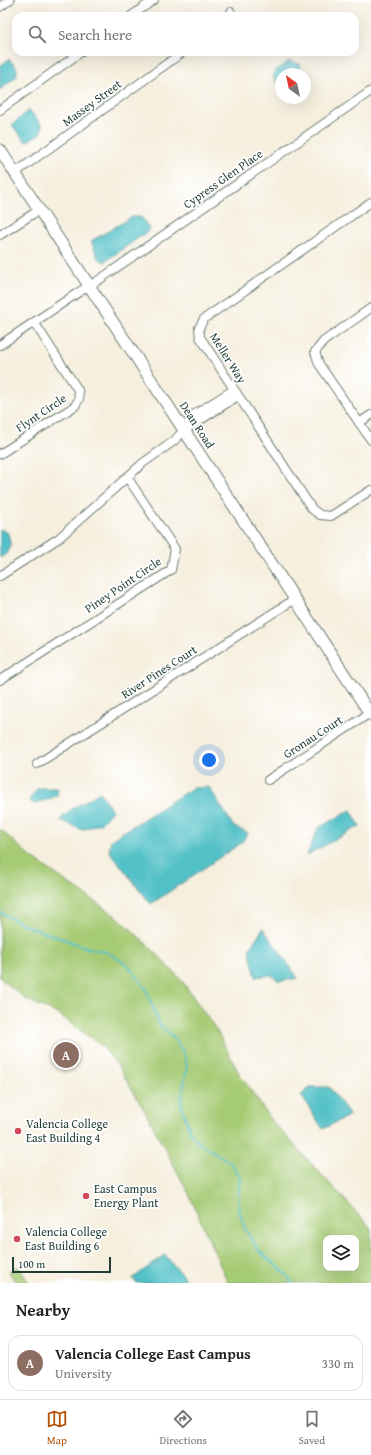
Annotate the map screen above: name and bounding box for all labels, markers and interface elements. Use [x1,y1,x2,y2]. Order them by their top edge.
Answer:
search box [12,12,359,56]
icon: search [26,23,48,45]
text: Search here [58,24,132,45]
north arrow [275,68,311,104]
street label: Massey Street [59,75,125,130]
street label: Cypress Glen Place [180,145,266,212]
street label: Meller Way [206,329,251,386]
street label: Flynt Circle [12,389,70,436]
street label: Dean Road [176,398,219,452]
street label: Piney Point Circle [81,552,165,617]
street label: River Pines Court [118,640,201,702]
street label: Gronau Court [280,711,346,762]
your location [199,750,219,770]
pin: A [53,1040,79,1070]
place label: Valencia College East Building 4 [26,1115,109,1146]
marker: Valencia College East Building 4 [13,1126,23,1136]
place label: East Campus Energy Plant [94,1180,159,1211]
marker: East Campus Energy Plant [81,1191,91,1201]
place label: Valencia College East Building 6 [25,1223,108,1254]
marker: Valencia College East Building 6 [12,1234,22,1244]
map controls [323,1235,359,1271]
button: layers [323,1235,359,1271]
scale bar [12,1255,111,1274]
text: 100 m [18,1256,45,1272]
text: Nearby [16,1297,70,1322]
text: Valencia College East Campus [55,1343,251,1364]
text: A [26,1354,34,1373]
text: 330 m [322,1354,354,1373]
text: University [55,1364,112,1383]
tab: Map [46,1408,68,1448]
tab: Directions [160,1408,207,1448]
tab: Saved [298,1408,325,1448]

